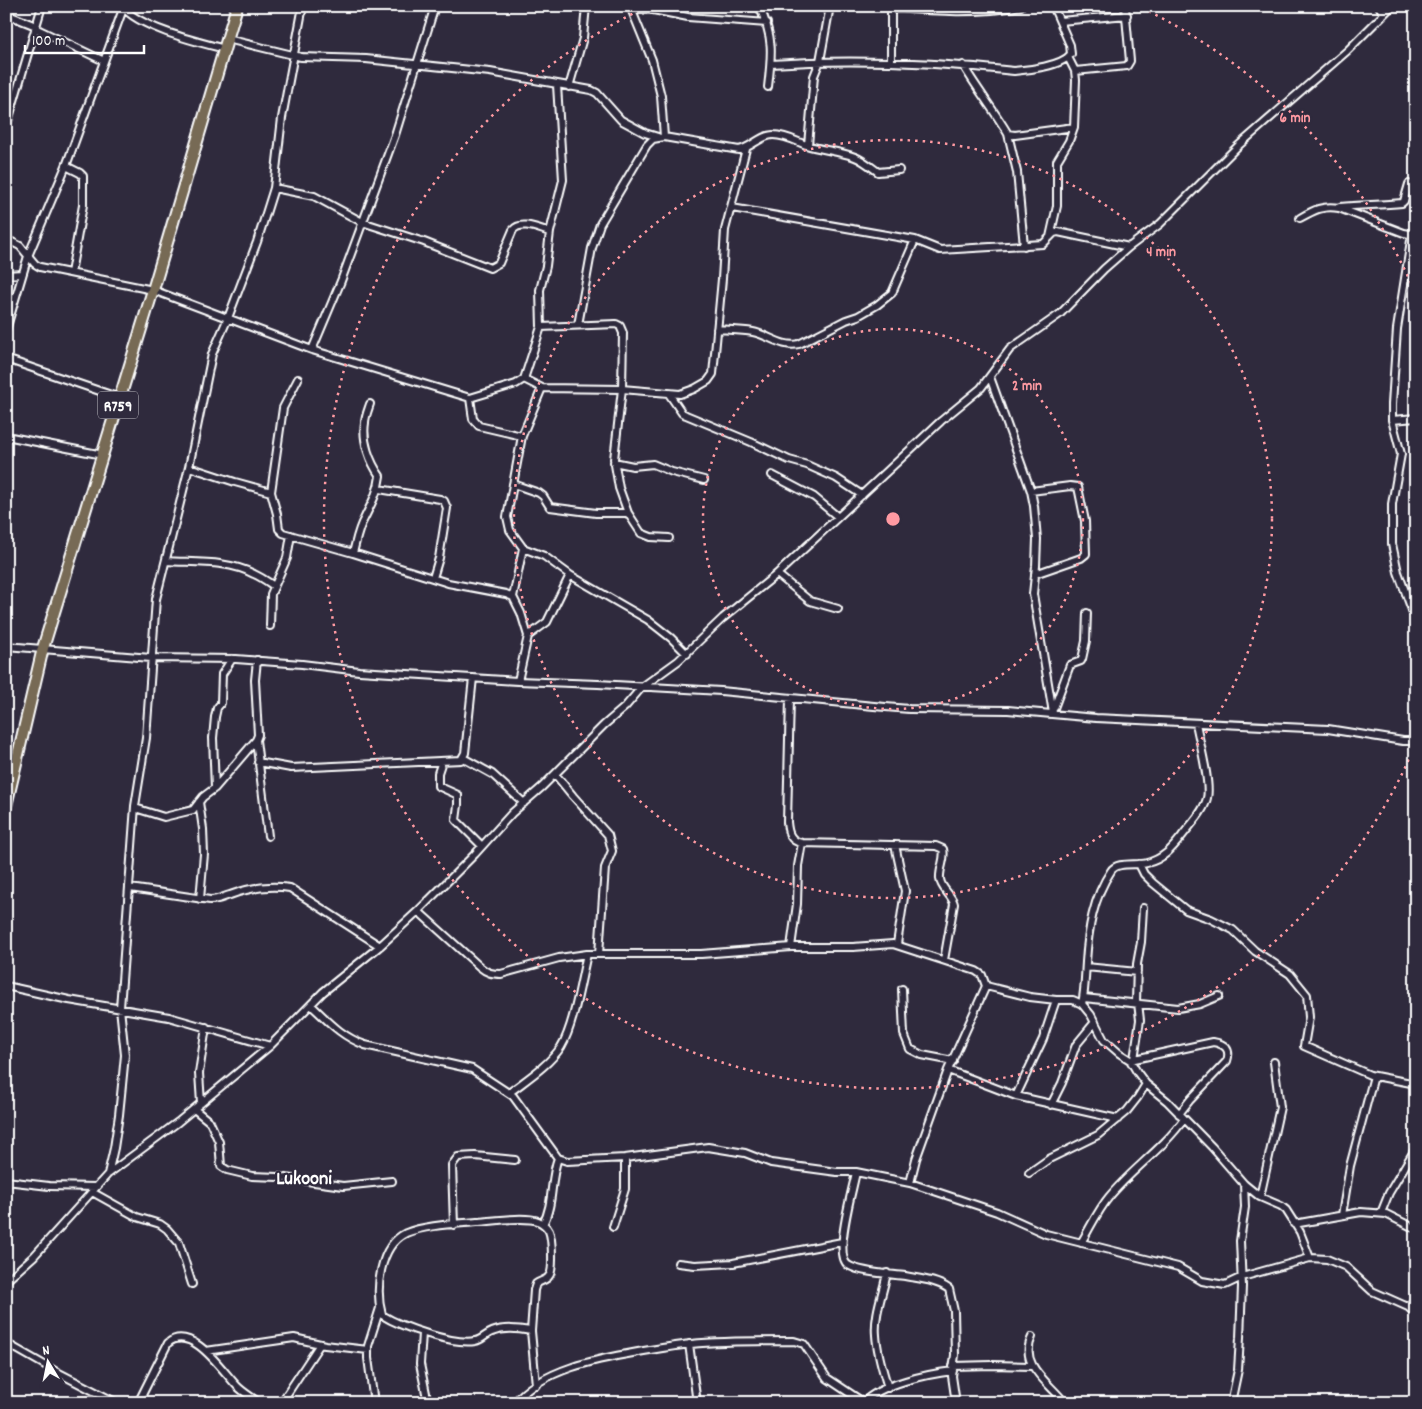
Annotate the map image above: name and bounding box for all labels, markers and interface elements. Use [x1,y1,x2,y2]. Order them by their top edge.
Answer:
scale bar [25,22,144,54]
text: 100 m [32,31,65,53]
text: 6 min [1280,108,1310,130]
text: 4 min [1146,242,1176,264]
text: 2 min [1012,376,1042,398]
road number: R759 [98,392,138,418]
centre of rings [884,510,902,528]
district label: Lukooni [276,1166,332,1194]
north arrow [22,1336,72,1386]
text: N [41,1341,51,1362]

